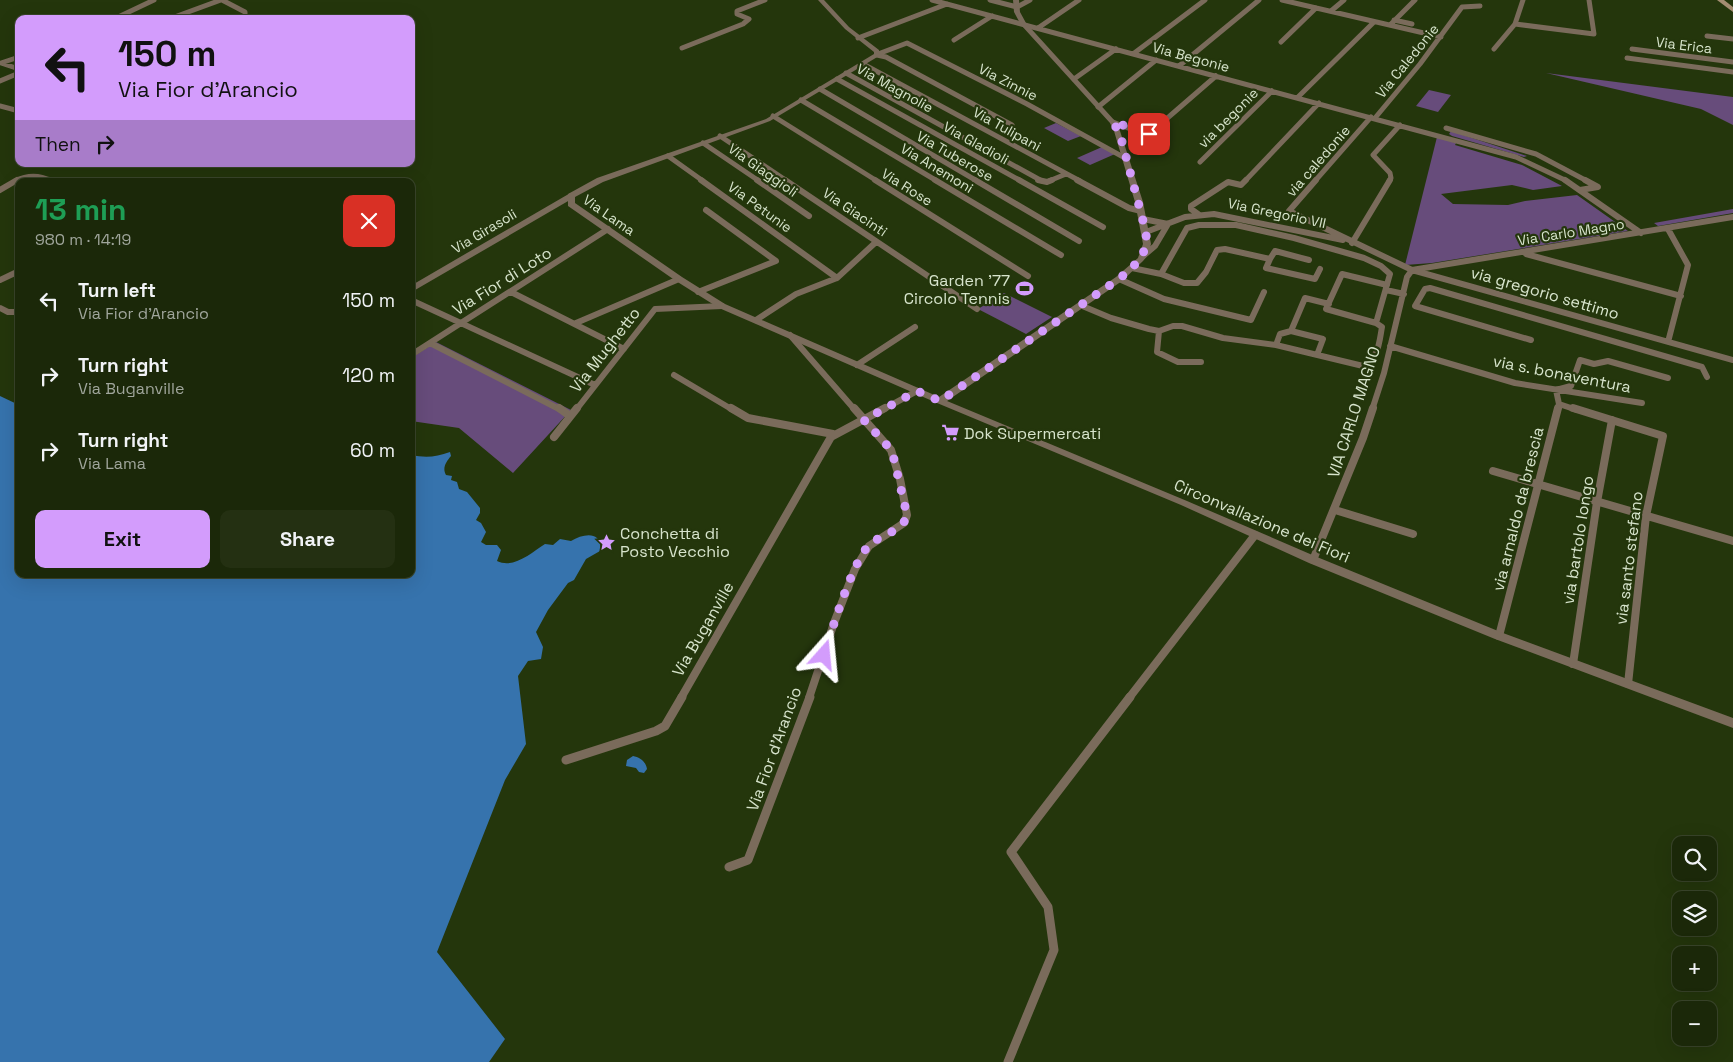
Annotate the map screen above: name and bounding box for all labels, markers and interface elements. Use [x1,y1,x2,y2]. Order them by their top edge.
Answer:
street label: Via Caledonie [1372,20,1442,102]
text: 150 m [118,32,216,76]
street label: Via Erica [1655,33,1713,57]
icon: left [35,35,100,100]
street label: Via Begonie [1150,38,1232,76]
street label: Via Zinnie [975,59,1041,105]
street label: Via Magnolie [853,60,937,116]
text: Via Fior d'Arancio [118,75,298,103]
street label: via begonie [1194,84,1262,152]
street label: Via Tulipani [970,103,1044,155]
pin [1128,113,1170,155]
street label: Via Gladioli [940,118,1012,168]
icon: arrive [1135,120,1163,148]
street label: via caledonie [1282,122,1354,200]
street label: Via Tuberose [913,127,997,185]
icon: right [91,130,119,158]
text: Then [35,132,81,157]
street label: Via Giaggioli [725,139,801,201]
street label: Via Anemoni [897,139,977,197]
street label: Via Rose [878,164,936,210]
street label: Via Petunie [724,178,796,236]
street label: Via Giacinti [819,184,891,240]
text: 13 min [35,190,127,229]
street label: Via Lama [579,191,639,239]
street label: Via Gregorio VII [1226,194,1328,232]
button: close [343,195,395,247]
street label: Via Girasoli [448,205,520,257]
street label: Via Carlo Magno [1516,215,1626,249]
text: 980 m · 14:19 [35,229,131,250]
street label: Via Fior di Loto [448,242,556,320]
street label: via gregorio settimo [1468,262,1622,324]
place label: Garden '77 Circolo Tennis [904,270,1010,309]
text: Turn left [78,278,156,303]
sports icon: Garden '77 Circolo Tennis [1014,279,1034,299]
icon: left [35,287,63,315]
text: 150 m [342,288,395,313]
text: Via Fior d'Arancio [78,303,209,324]
street label: Via Mughetto [565,303,645,397]
street label: VIA CARLO MAGNO [1323,344,1385,480]
street label: via s. bonaventura [1491,350,1633,398]
text: Turn right [78,353,168,378]
icon: right [35,362,63,390]
text: 120 m [342,363,395,388]
text: Via Buganville [78,378,184,399]
supermarket icon: Dok Supermercati [940,423,960,443]
place label: Dok Supermercati [964,423,1101,444]
street label: via arnaldo da brescia [1487,425,1549,593]
text: Turn right [78,428,168,453]
icon: right [35,437,63,465]
text: 60 m [350,438,395,463]
text: Via Lama [78,453,146,474]
street label: Circonvallazione dei Fiori [1171,474,1353,568]
street label: via bartolo longo [1557,474,1599,606]
street label: via santo stefano [1610,490,1648,626]
button: Exit [35,510,210,568]
button: Share [220,510,395,568]
place label: Conchetta di Posto Vecchio [620,523,730,562]
place icon: Conchetta di Posto Vecchio [596,532,616,552]
street label: Via Buganville [667,578,739,680]
position arrow [797,628,849,680]
street label: Via Fior d'Arancio [742,684,806,814]
map controls [1672,836,1717,1046]
button: search [1672,836,1717,881]
button: layers [1672,891,1717,936]
button: + [1672,946,1717,991]
button: − [1672,1001,1717,1046]

